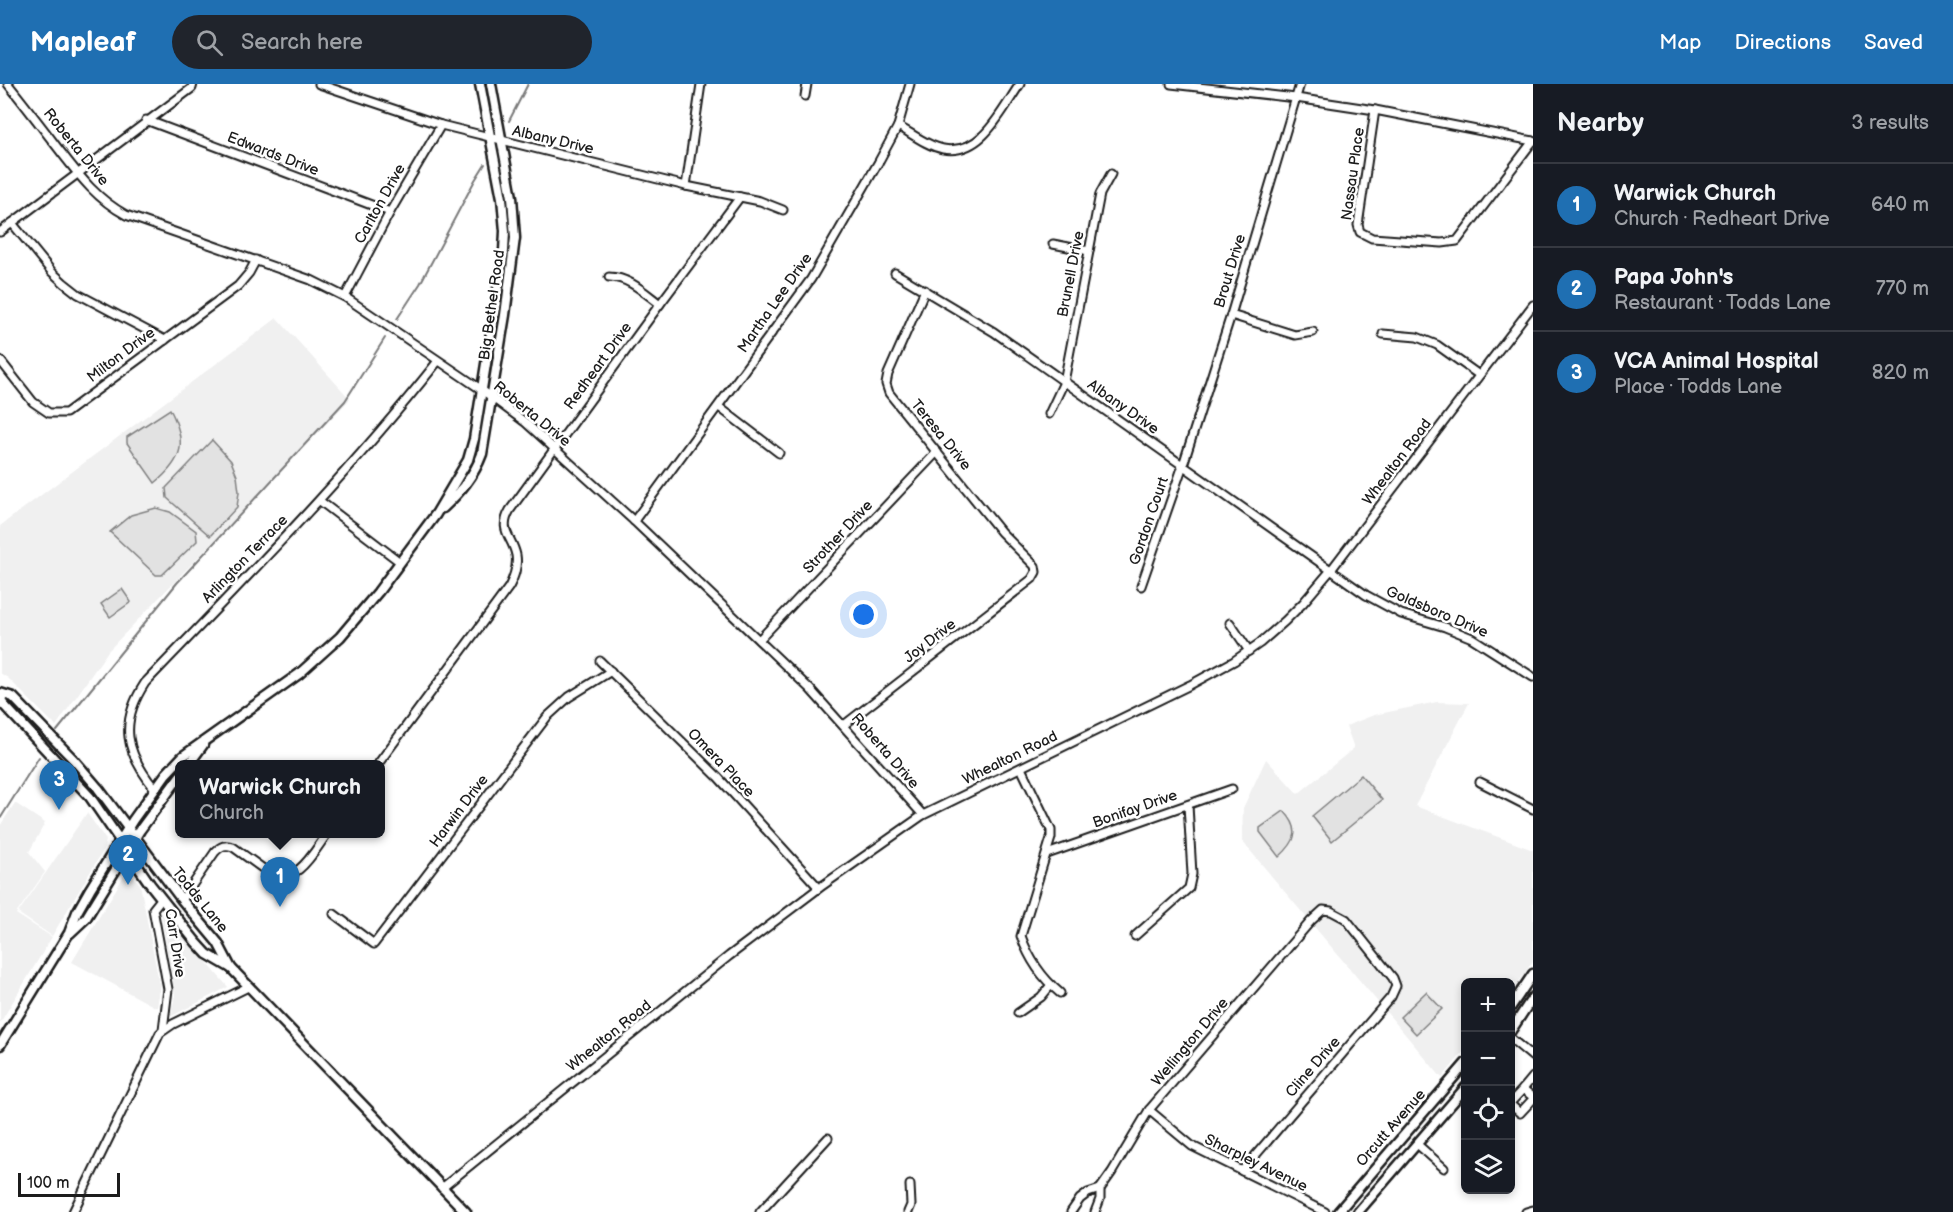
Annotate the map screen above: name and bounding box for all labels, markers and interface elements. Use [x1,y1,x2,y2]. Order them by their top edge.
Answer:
search box [172,15,592,69]
text: Mapleaf [30,26,136,59]
icon: search [193,26,226,59]
text: Search here [241,29,363,56]
text: Map [1659,30,1702,55]
text: Directions [1735,30,1831,55]
text: Saved [1864,30,1923,55]
street label: Roberta Drive [39,104,113,190]
text: Nearby [1557,108,1644,139]
text: 3 results [1851,111,1929,135]
street label: Albany Drive [510,121,596,159]
street label: Nassau Place [1337,126,1369,222]
street label: Edwards Drive [224,128,322,180]
street label: Carlton Drive [350,161,410,247]
text: Warwick Church [1614,180,1776,207]
text: 1 [1572,193,1581,217]
text: 640 m [1871,193,1929,217]
text: Church · Redheart Drive [1614,207,1830,231]
street label: Brunell Drive [1053,229,1089,319]
street label: Brout Drive [1210,232,1250,310]
street label: Big Bethel Road [475,249,509,361]
street label: Martha Lee Drive [733,249,817,357]
text: Papa John's [1614,264,1733,291]
text: 2 [1571,277,1582,301]
text: 770 m [1876,277,1929,301]
text: Restaurant · Todds Lane [1614,291,1831,315]
street label: Redheart Drive [560,319,636,413]
street label: Milton Drive [83,323,159,387]
text: VCA Animal Hospital [1614,348,1819,375]
text: 3 [1571,361,1582,385]
text: 820 m [1872,361,1929,385]
street label: Albany Drive [1084,375,1163,439]
text: Place · Todds Lane [1614,375,1782,399]
street label: Roberta Drive [489,377,575,451]
street label: Teresa Drive [907,396,975,474]
street label: Whealton Road [1358,415,1436,509]
street label: Gordon Court [1125,474,1173,568]
street label: Strother Drive [799,496,877,578]
street label: Arlington Terrace [198,511,292,607]
street label: Goldsboro Drive [1383,582,1491,642]
your location [849,600,878,629]
street label: Joy Drive [900,615,960,667]
street label: Roberta Drive [847,709,923,793]
street label: Omera Place [683,725,759,801]
street label: Whealton Road [959,727,1061,789]
pin: 3 [40,760,78,810]
popup [175,760,385,838]
street label: Harwin Drive [425,771,493,851]
text: Warwick Church [199,774,361,801]
street label: Bonifay Drive [1090,786,1180,832]
text: Church [199,801,264,825]
pin: 2 [108,836,148,885]
pin: 1 [260,858,300,907]
street label: Todds Lane [168,863,232,937]
street label: Carr Drive [160,907,190,979]
map controls [1461,978,1515,1194]
button: + [1461,978,1515,1032]
street label: Wellington Drive [1148,994,1233,1090]
street label: Whealton Road [563,996,655,1076]
button: − [1461,1032,1515,1086]
street label: Cline Drive [1281,1033,1345,1101]
street label: Orcutt Avenue [1352,1085,1430,1171]
button: locate [1461,1086,1515,1140]
street label: Sharpley Avenue [1201,1130,1311,1196]
button: layers [1461,1140,1515,1194]
scale bar [18,1170,120,1198]
text: 100 m [27,1174,70,1193]

